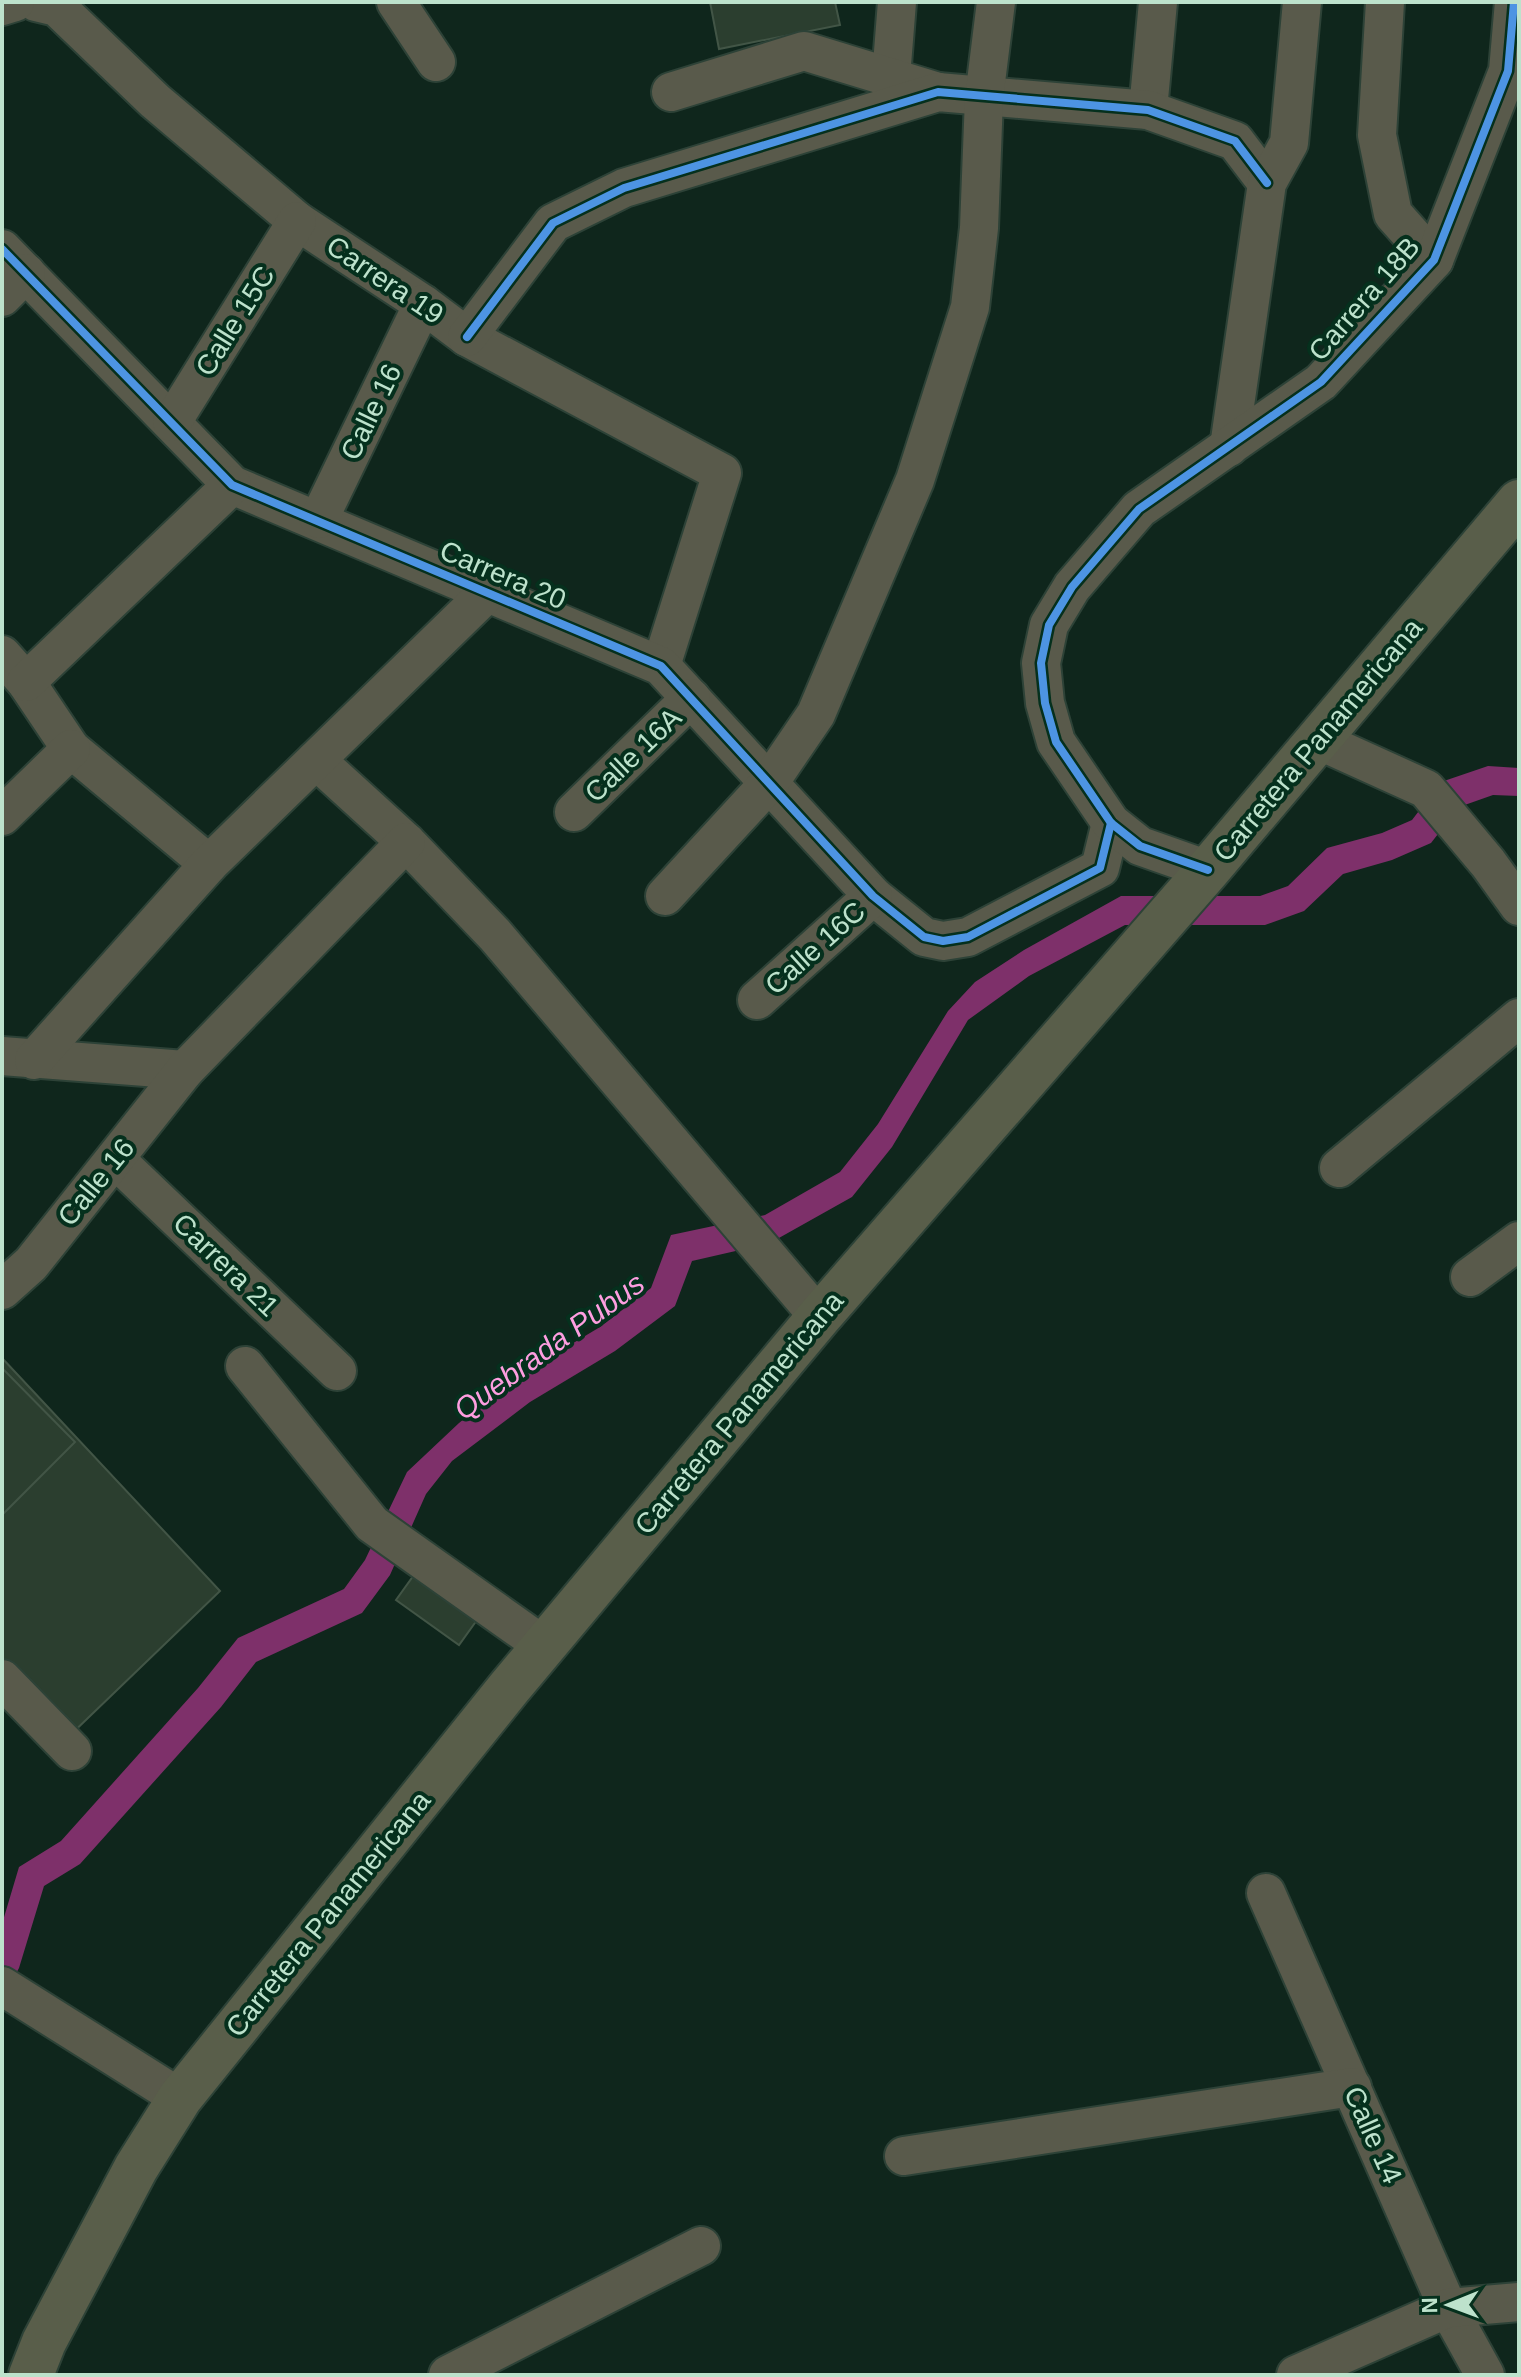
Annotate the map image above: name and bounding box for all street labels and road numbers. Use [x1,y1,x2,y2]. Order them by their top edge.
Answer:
street label: Carrera 19 [321,230,449,330]
street label: Carrera 18B [1302,231,1426,367]
street label: Calle 15C [189,261,281,381]
street label: Calle 16 [335,359,407,465]
street label: Carrera 20 [435,535,571,615]
street label: Carretera Panamericana [1208,612,1429,867]
street label: Calle 16A [579,701,688,808]
street label: Calle 16C [759,895,871,1001]
street label: Calle 16 [52,1132,140,1232]
street label: Carrera 21 [167,1207,285,1323]
street label: Carretera Panamericana [629,1285,850,1540]
street label: Carretera Panamericana [219,1785,437,2043]
street label: Calle 14 [1338,2082,1408,2188]

